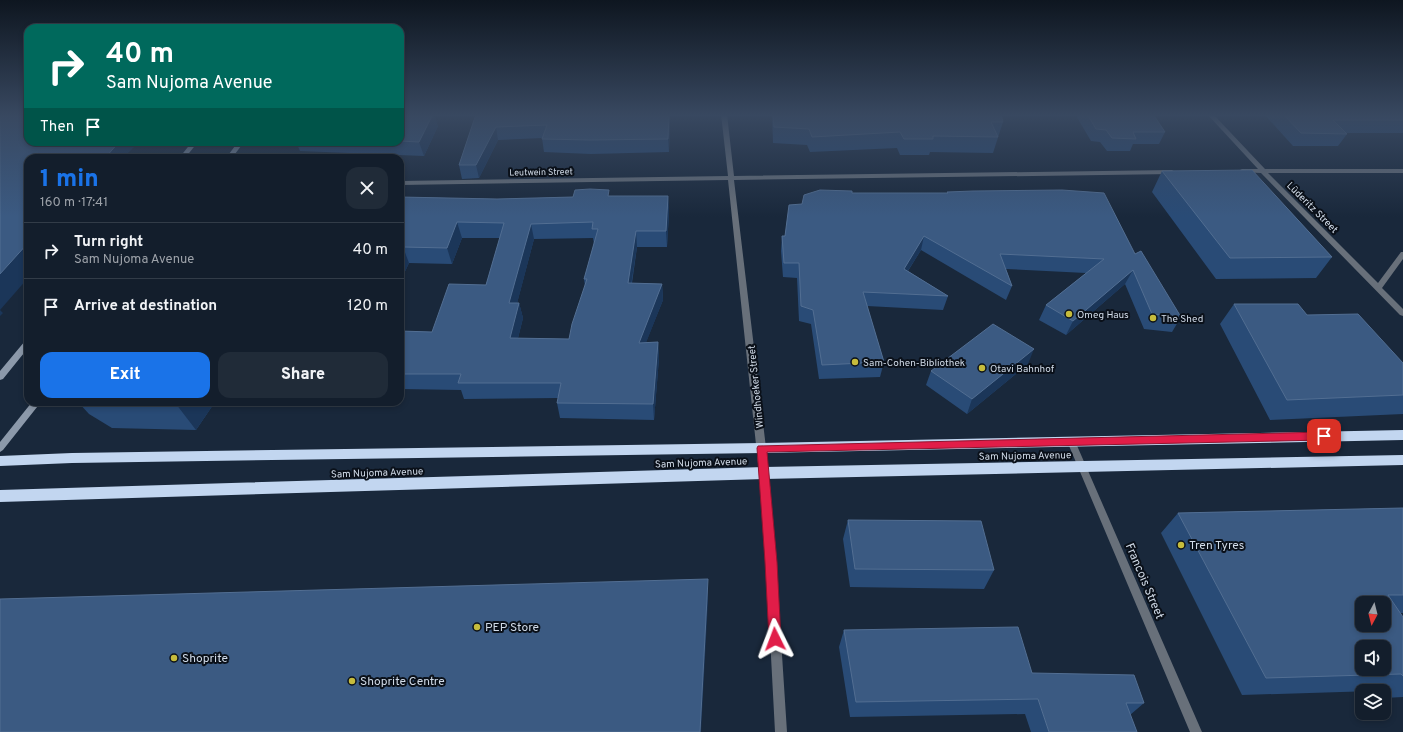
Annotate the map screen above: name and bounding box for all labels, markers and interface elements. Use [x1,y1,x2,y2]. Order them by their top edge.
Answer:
text: 40 m [106,37,174,73]
icon: right [40,40,92,92]
text: Sam Nujoma Avenue [106,72,272,95]
icon: arrive [82,116,104,138]
text: Then [40,118,74,137]
text: 1 min [40,165,99,195]
street label: Leutwein Street [509,166,573,179]
button: close [346,167,388,209]
street label: Lüderitz Street [1284,180,1340,237]
text: 160 m · 17:41 [40,195,108,211]
text: Turn right [74,233,143,252]
icon: right [40,240,62,262]
text: 40 m [353,241,388,260]
text: Sam Nujoma Avenue [74,252,194,268]
icon: arrive [40,296,62,318]
text: Arrive at destination [74,297,217,316]
text: 120 m [347,297,388,316]
marker: Omeg Haus [1064,309,1074,319]
place label: Omeg Haus [1077,309,1129,322]
marker: The Shed [1148,313,1158,323]
place label: The Shed [1161,313,1203,326]
street label: Windhoeker Street [746,344,767,429]
button: Exit [40,352,210,398]
button: Share [218,352,388,398]
marker: Sam-Cohen-Bibliothek [850,357,860,367]
place label: Sam-Cohen-Bibliothek [863,357,965,370]
marker: Otavi Bahnhof [977,363,987,373]
place label: Otavi Bahnhof [990,363,1055,376]
pin [1307,419,1341,453]
icon: arrive [1313,425,1335,447]
street label: Sam Nujoma Avenue [979,449,1071,464]
street label: Sam Nujoma Avenue [655,455,748,472]
street label: Sam Nujoma Avenue [331,465,424,482]
place label: Tren Tyres [1189,538,1244,554]
marker: Tren Tyres [1176,540,1186,550]
street label: Francois Street [1121,541,1167,622]
north arrow [1355,596,1391,632]
map controls [1355,596,1391,720]
position arrow [754,618,796,660]
place label: PEP Store [485,620,539,636]
marker: PEP Store [472,622,482,632]
button: sound [1355,640,1391,676]
place label: Shoprite [182,651,228,667]
marker: Shoprite [169,653,179,663]
place label: Shoprite Centre [360,674,445,690]
marker: Shoprite Centre [347,676,357,686]
button: layers [1355,684,1391,720]

